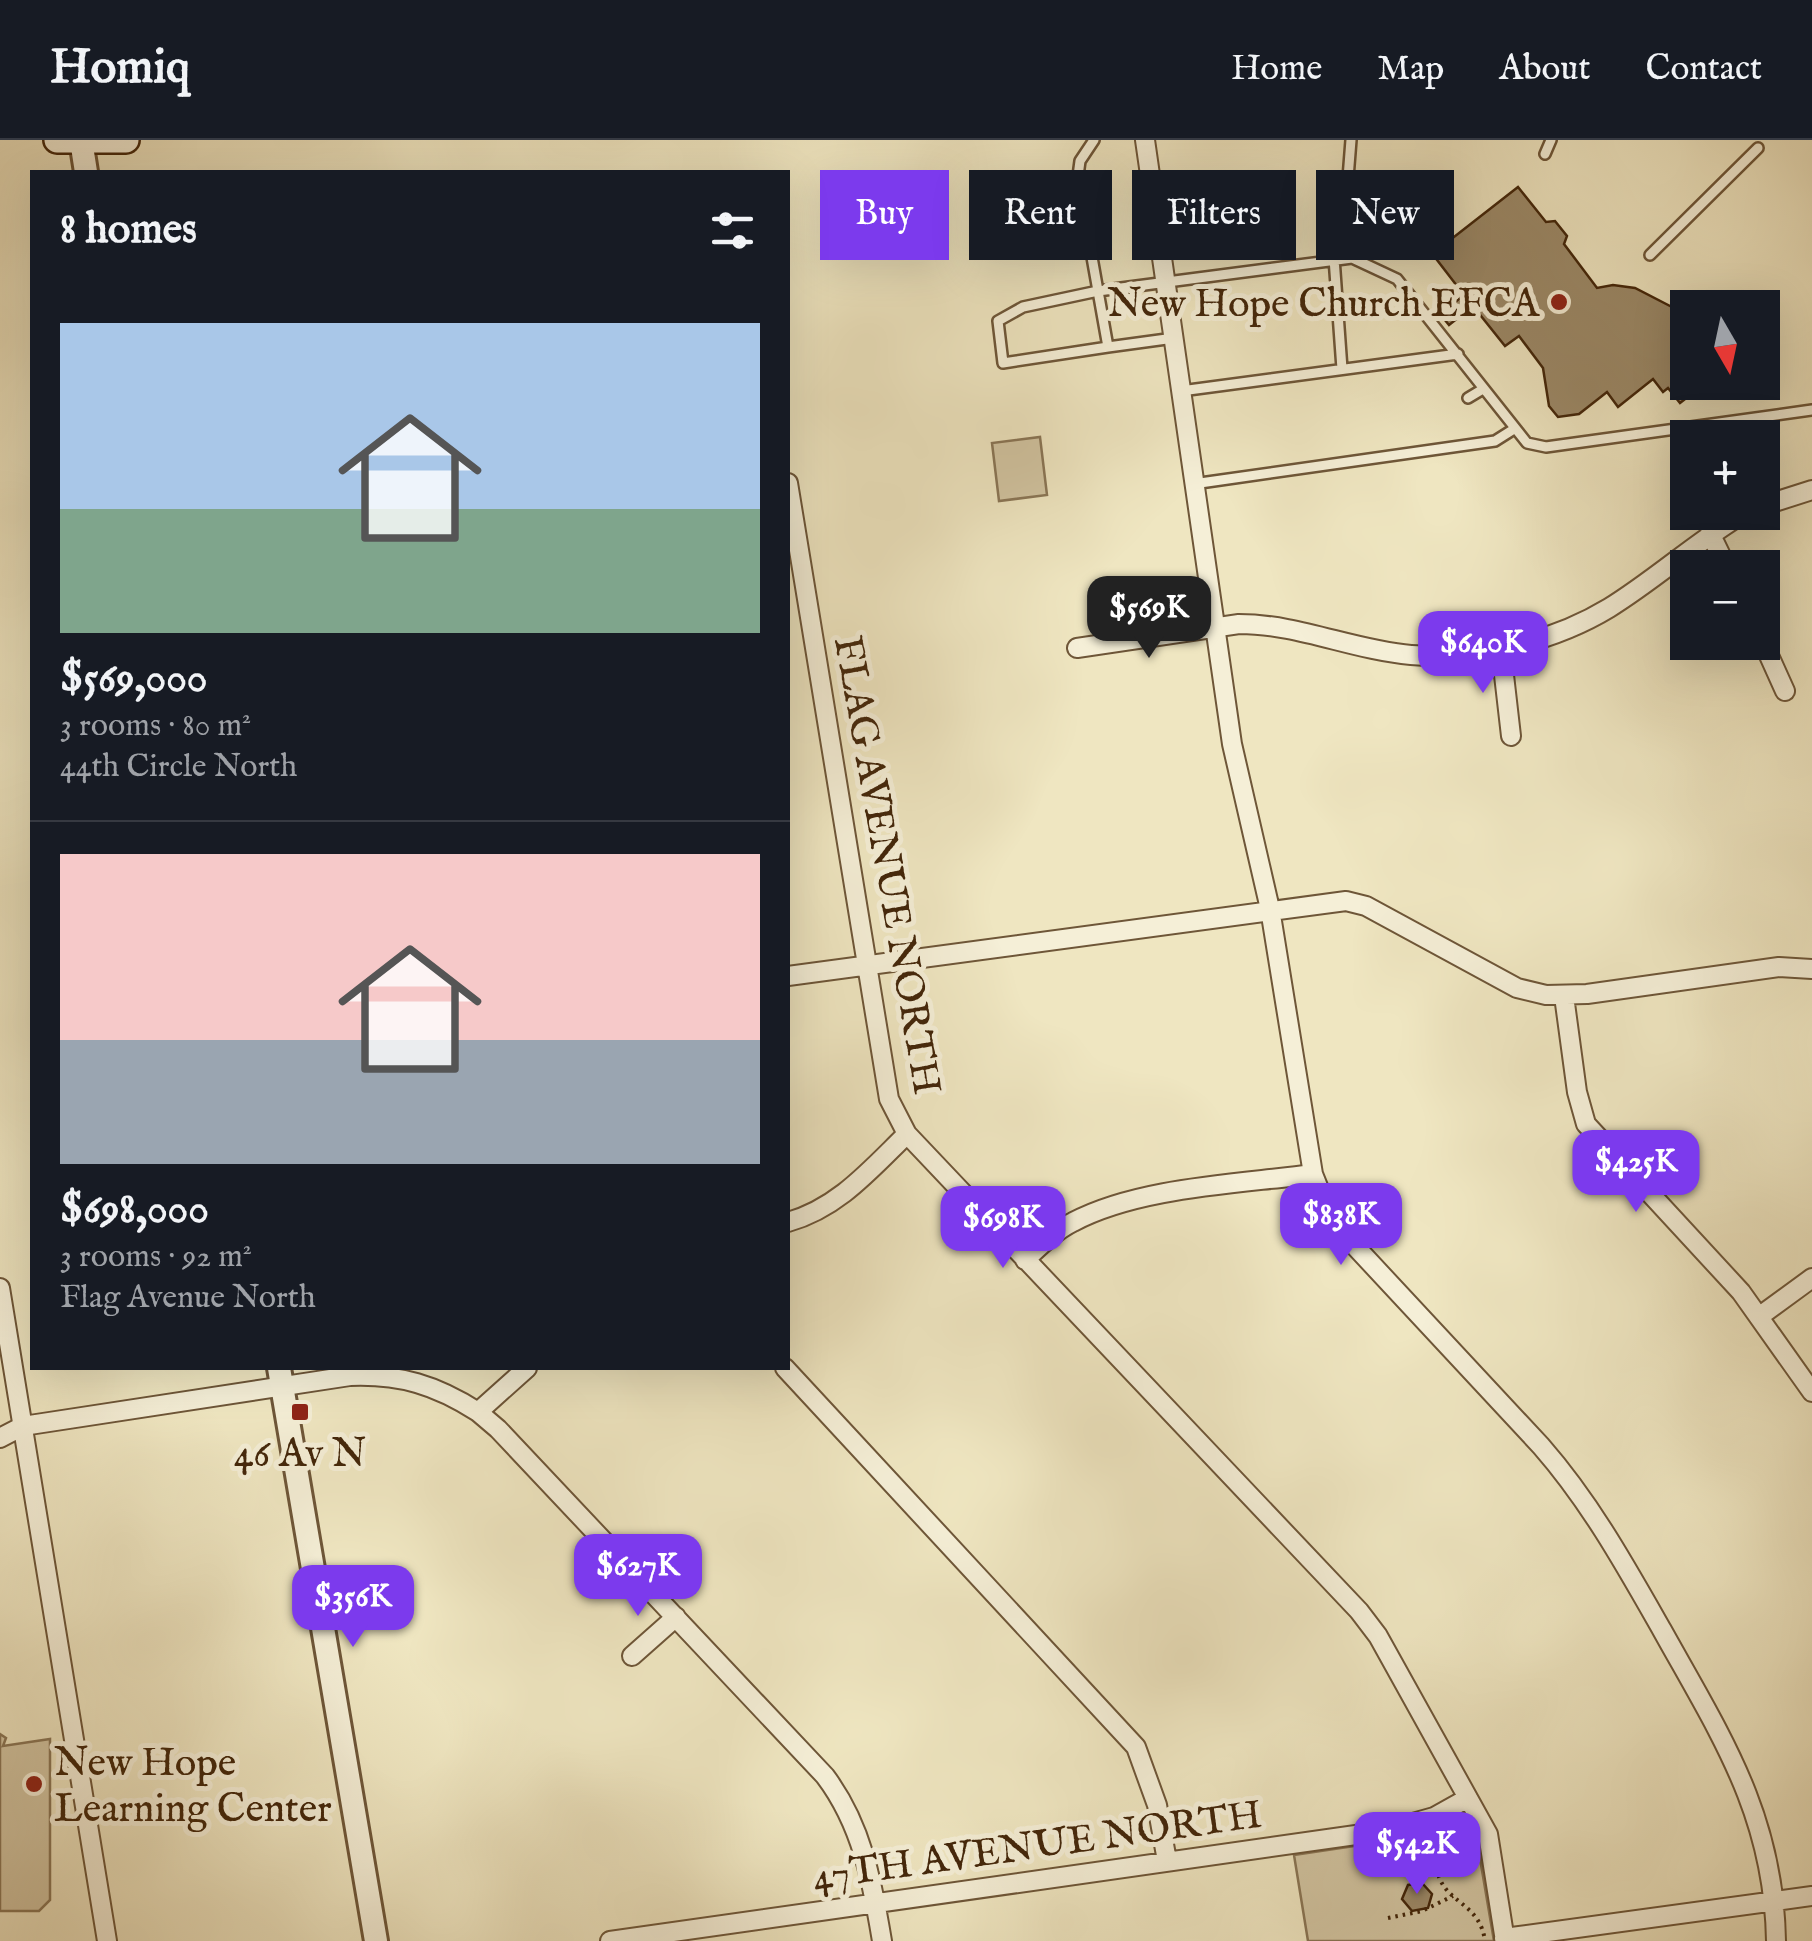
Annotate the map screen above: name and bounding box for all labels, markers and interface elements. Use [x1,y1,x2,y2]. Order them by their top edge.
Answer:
text: Homiq [50,39,190,99]
text: Home [1231,47,1322,92]
text: Map [1377,47,1444,92]
text: About [1499,47,1591,92]
text: Contact [1646,47,1762,92]
chip: Buy [820,170,949,260]
chip: Rent [969,170,1112,260]
chip: Filters [1132,170,1296,260]
chip: New [1316,170,1454,260]
icon: filters [705,203,760,258]
text: 8 homes [60,204,197,257]
place label: New Hope Church EFCA [1107,280,1540,331]
north arrow [1670,290,1780,400]
map controls [1670,290,1780,660]
marker: New Hope Church EFCA [1548,291,1570,313]
icon: home [320,388,500,568]
button: + [1670,420,1780,530]
button: − [1670,550,1780,660]
pin: $569K [1079,576,1219,661]
text: $569K [1109,588,1189,629]
pin: $640K [1413,611,1553,696]
text: $640K [1440,623,1526,664]
street label: FLAG AVENUE NORTH [820,632,951,1099]
text: $569,000 [60,653,207,706]
text: 3 rooms · 80 m² [60,706,251,747]
text: 44th Circle North [60,747,297,788]
icon: home [320,919,500,1099]
pin: $425K [1566,1130,1706,1215]
text: $425K [1594,1142,1678,1183]
pin: $838K [1271,1183,1411,1268]
text: $698,000 [60,1184,209,1237]
pin: $698K [933,1186,1073,1271]
text: $838K [1302,1195,1380,1236]
text: $698K [963,1198,1043,1239]
text: 3 rooms · 92 m² [60,1237,252,1278]
text: Flag Avenue North [60,1278,316,1319]
marker: 46 Av N [289,1401,311,1423]
place label: 46 Av N [234,1430,366,1481]
pin: $627K [568,1534,708,1619]
text: $627K [596,1546,680,1587]
pin: $356K [283,1565,423,1650]
text: $356K [314,1577,392,1618]
place label: New Hope Learning Center [54,1739,332,1836]
marker: New Hope Learning Center [23,1773,45,1795]
street label: 47TH AVENUE NORTH [810,1791,1265,1904]
pin: $542K [1347,1812,1487,1897]
text: $542K [1375,1824,1459,1865]

